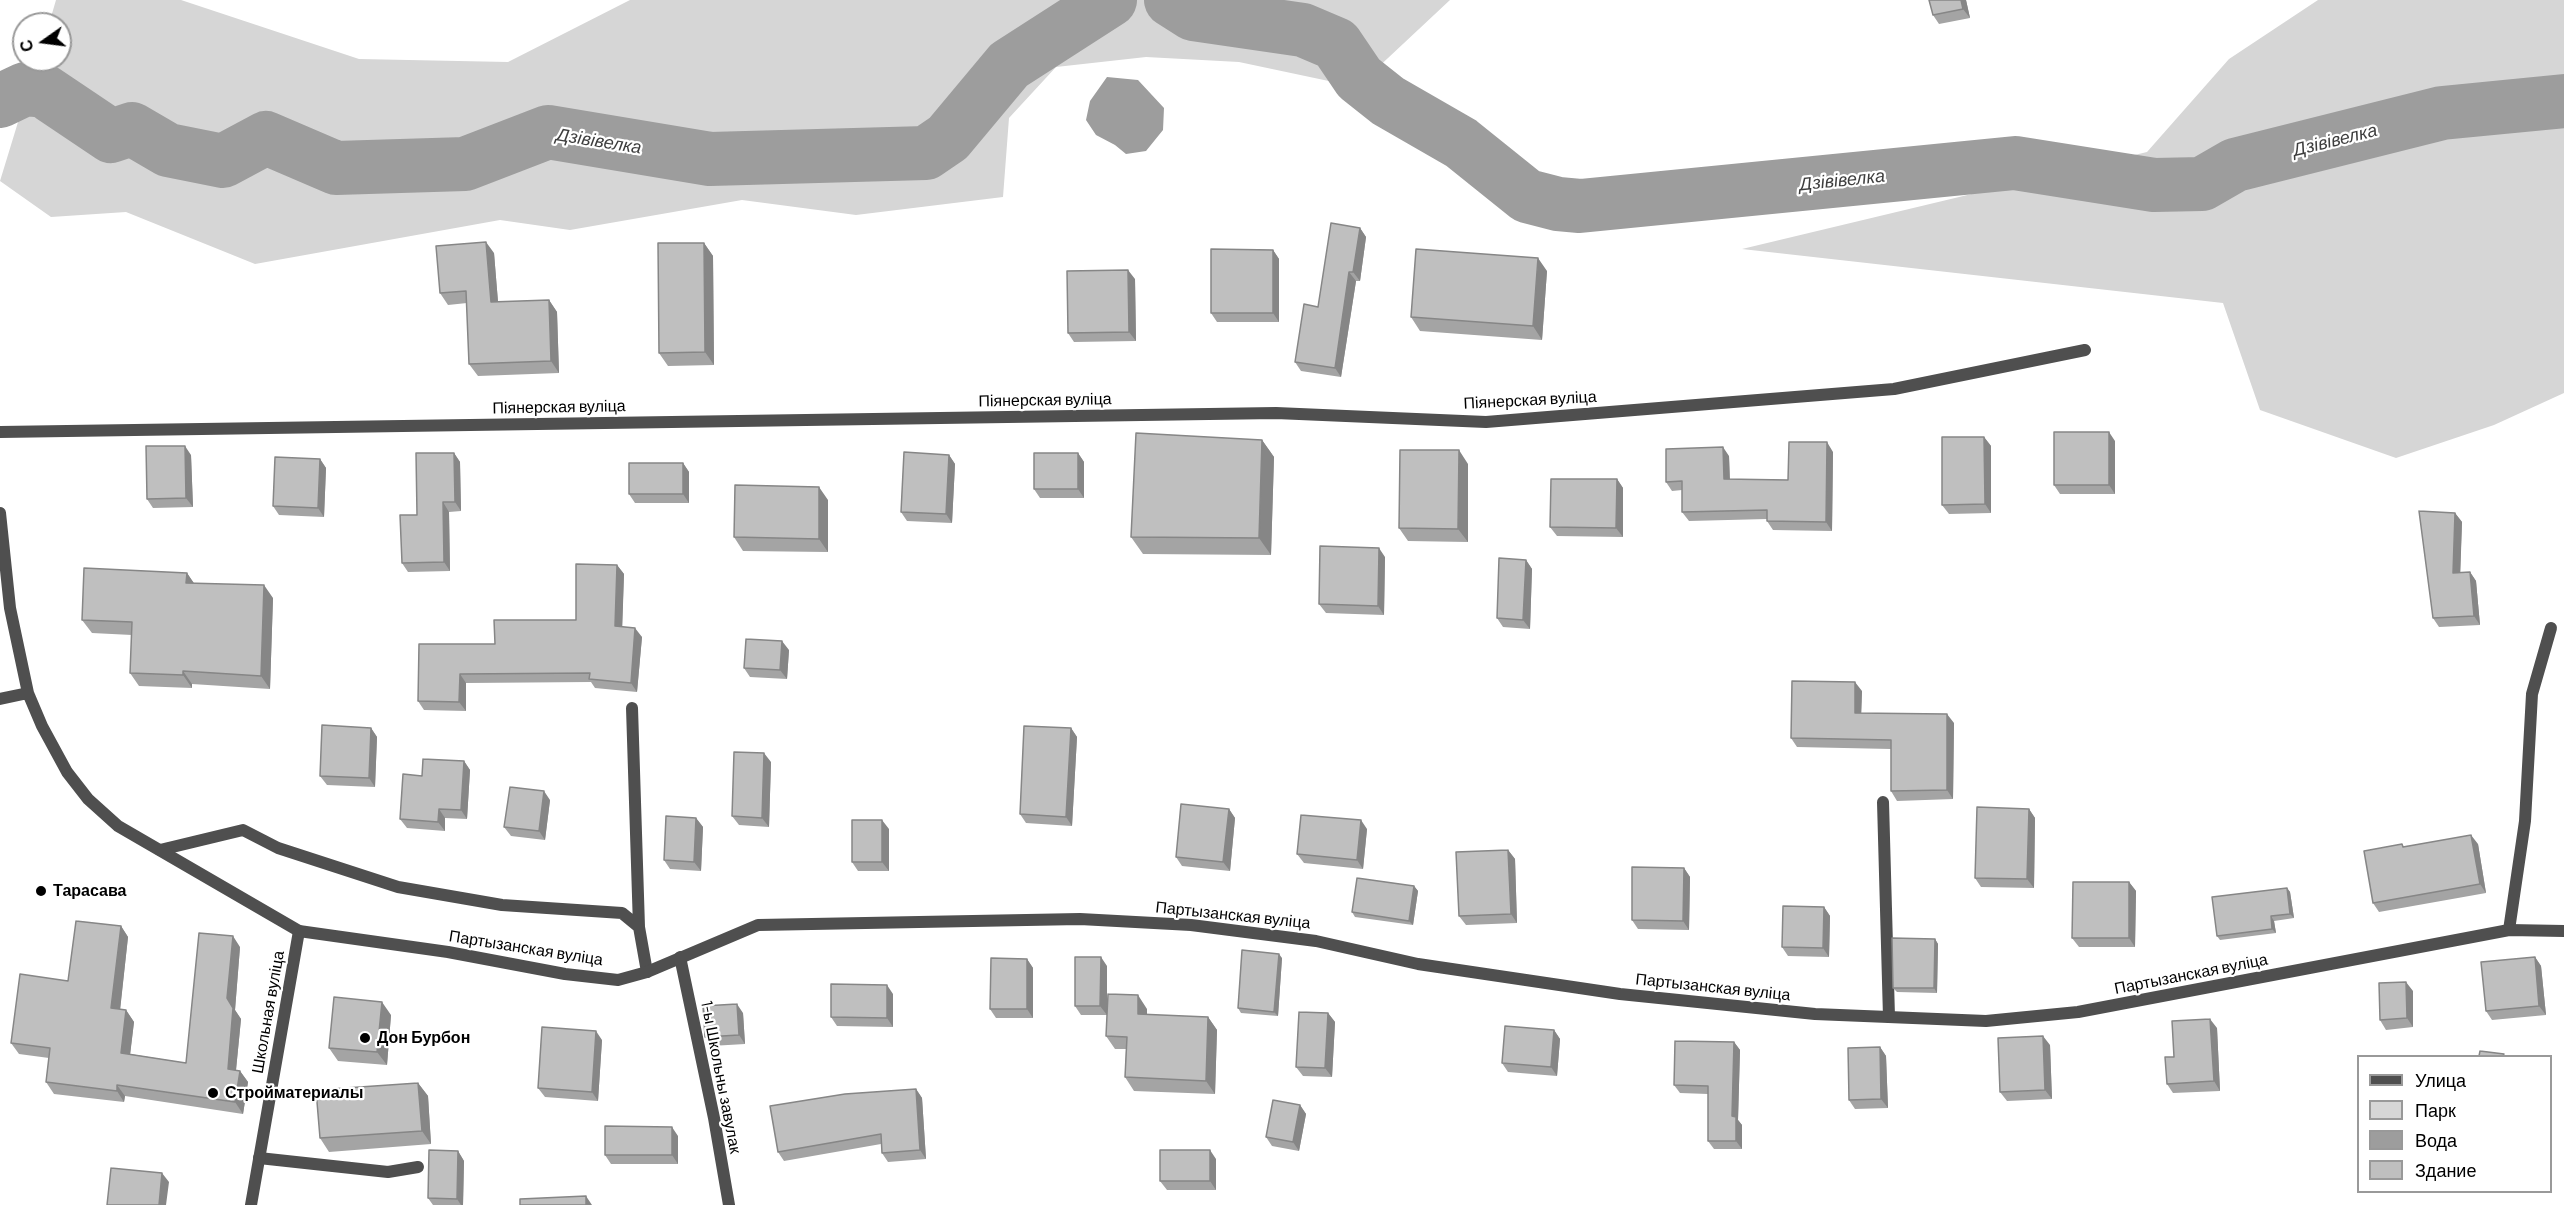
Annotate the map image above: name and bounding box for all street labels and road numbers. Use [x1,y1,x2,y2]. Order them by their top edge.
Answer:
street label: Піянерская вуліца [1463,387,1597,413]
street label: Піянерская вуліца [978,389,1112,411]
street label: Піянерская вуліца [492,396,626,418]
street label: Партызанская вуліца [1155,897,1311,933]
street label: Партызанская вуліца [448,926,604,970]
street label: Школьная вуліца [248,949,288,1075]
street label: Партызанская вуліца [2113,950,2269,998]
street label: Партызанская вуліца [1635,969,1791,1005]
street label: 1-ы Школьны завулак [697,999,745,1155]

